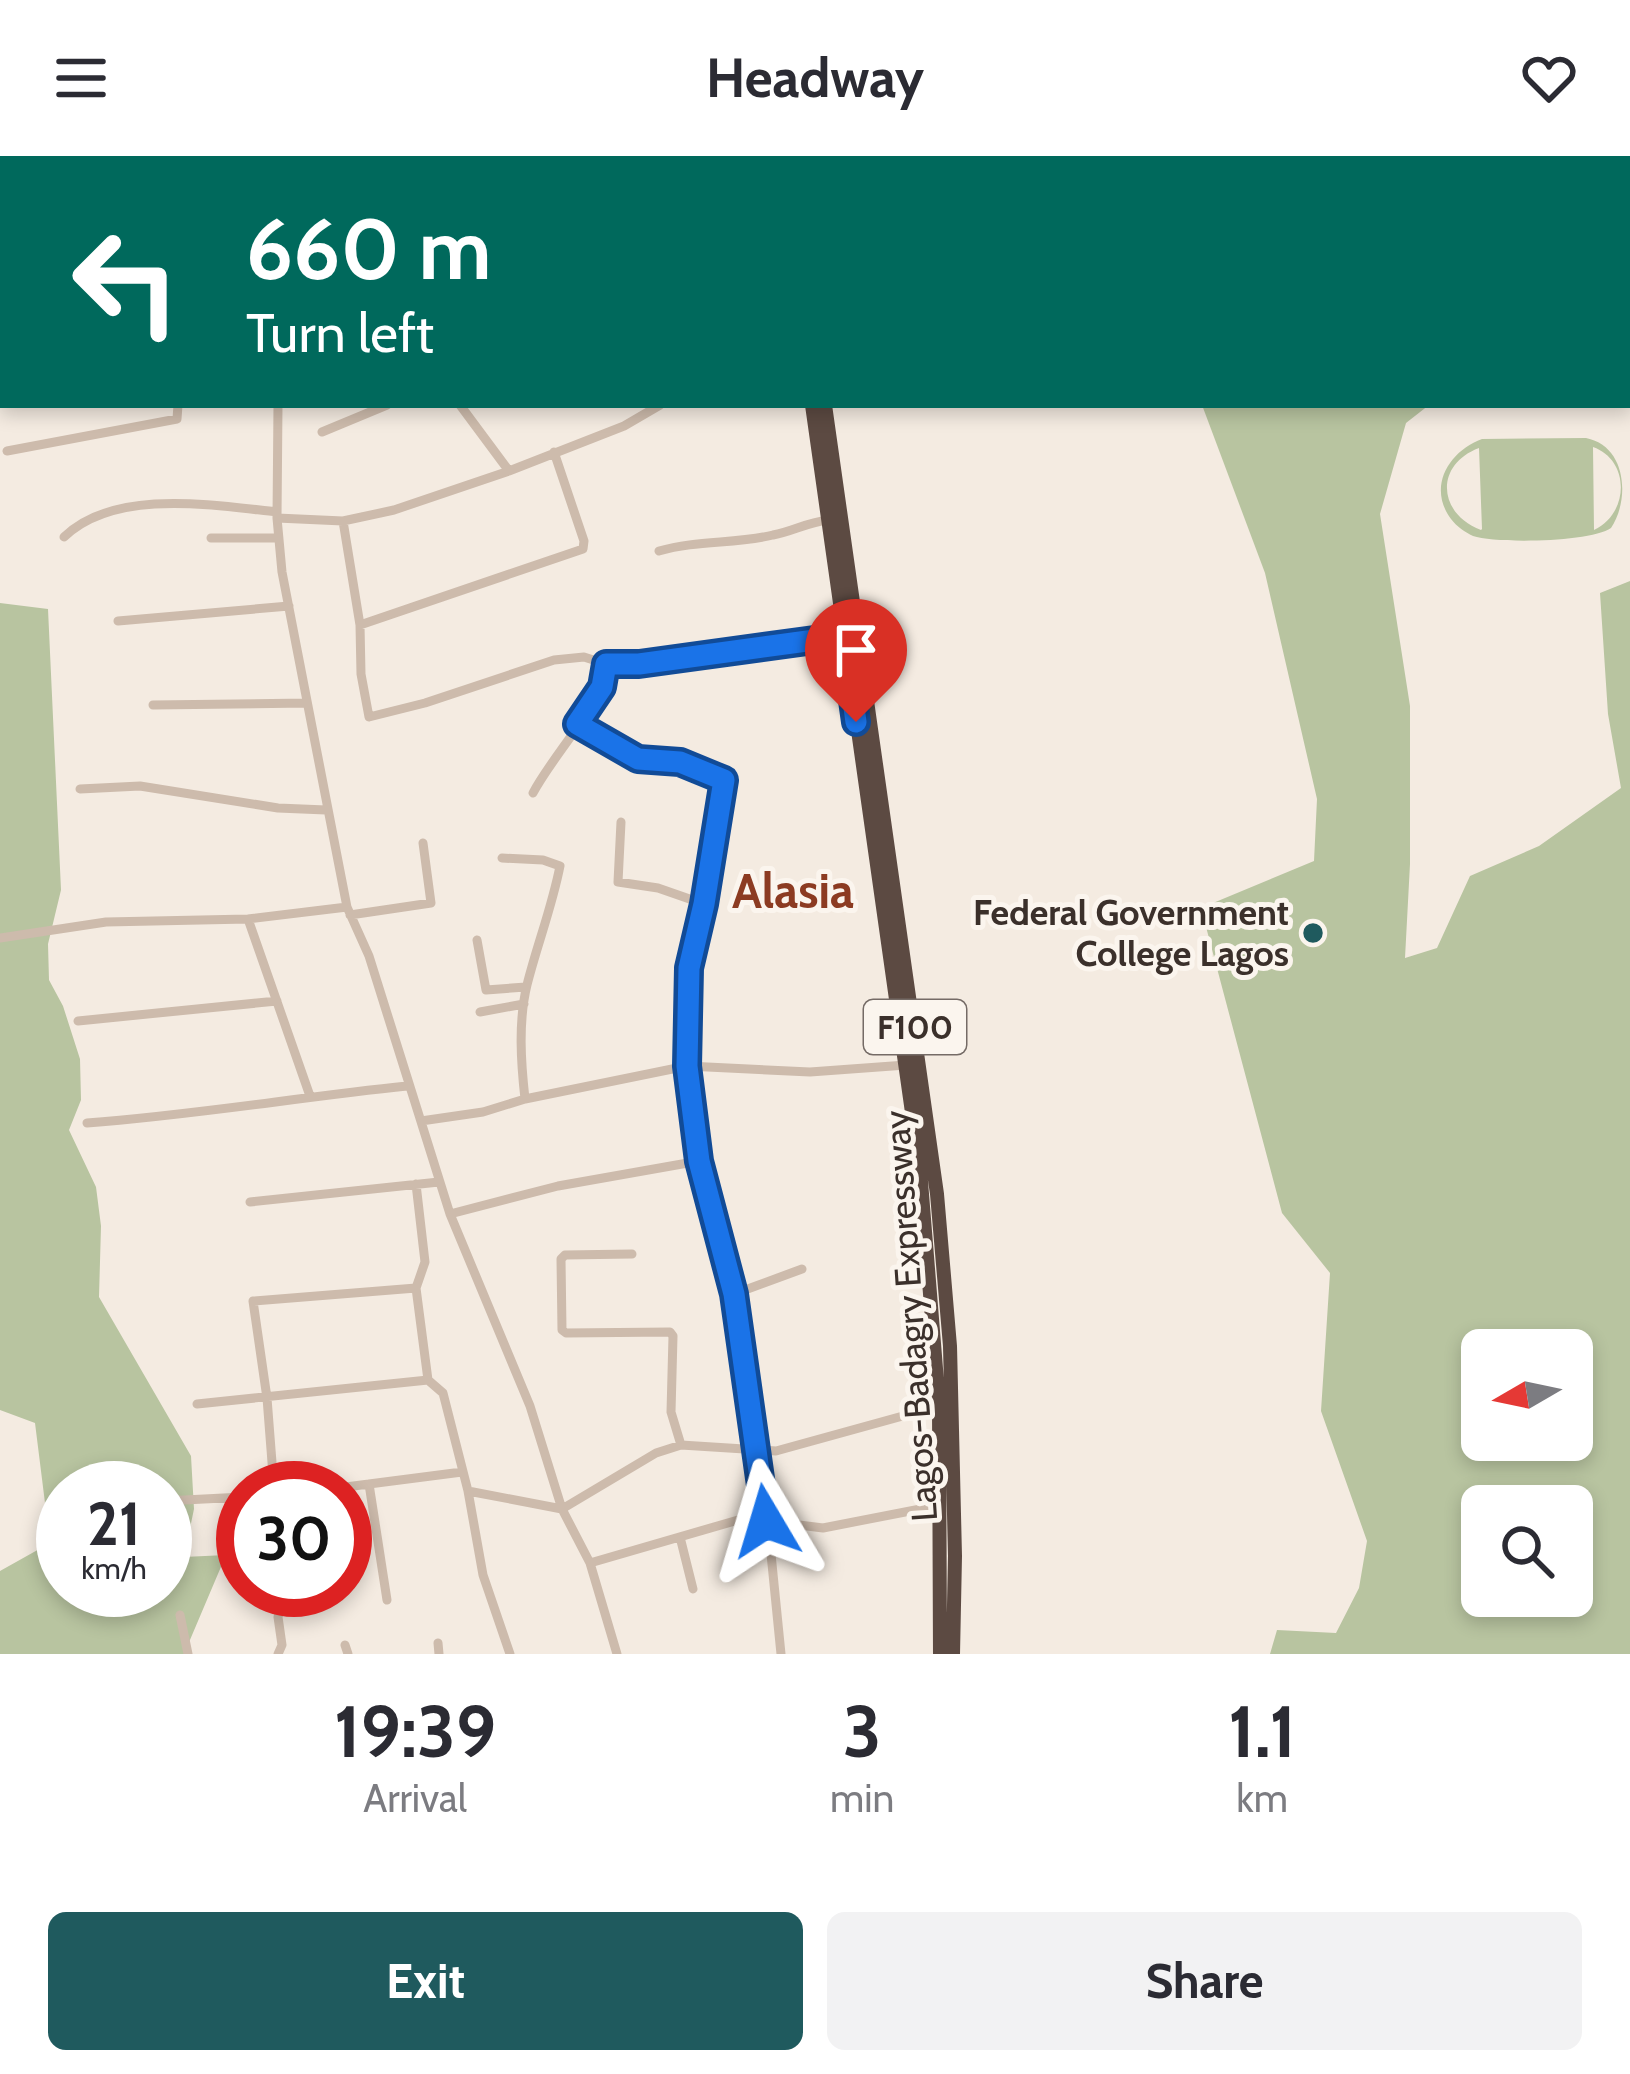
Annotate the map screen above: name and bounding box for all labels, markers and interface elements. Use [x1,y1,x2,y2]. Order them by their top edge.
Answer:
icon: menu [48,45,114,111]
text: Headway [706,45,924,111]
icon: heart [1516,45,1582,111]
text: 660 m [246,198,492,300]
icon: left [48,204,204,360]
text: Turn left [246,300,434,366]
pin [805,599,907,722]
icon: arrive [823,617,889,683]
district label: Alasia [732,862,854,920]
place label: Federal Government College Lagos [973,890,1289,975]
marker: Federal Government College Lagos [1300,920,1326,946]
road number: F100 [864,1000,966,1054]
street label: Lagos-Badagry Expressway [874,1109,946,1523]
north arrow [1461,1329,1593,1461]
map controls [1461,1329,1593,1617]
position arrow [703,1458,829,1584]
speed limit sign: 30 [216,1461,372,1617]
button: search [1461,1485,1593,1617]
text: 21 [87,1487,141,1560]
text: km/h [81,1550,147,1587]
text: 19:39 [334,1688,496,1775]
text: 3 [843,1688,882,1775]
text: 1.1 [1228,1688,1296,1775]
text: Arrival [363,1774,467,1822]
text: min [830,1774,894,1822]
text: km [1236,1774,1288,1822]
button: Exit [48,1912,803,2050]
button: Share [827,1912,1582,2050]

